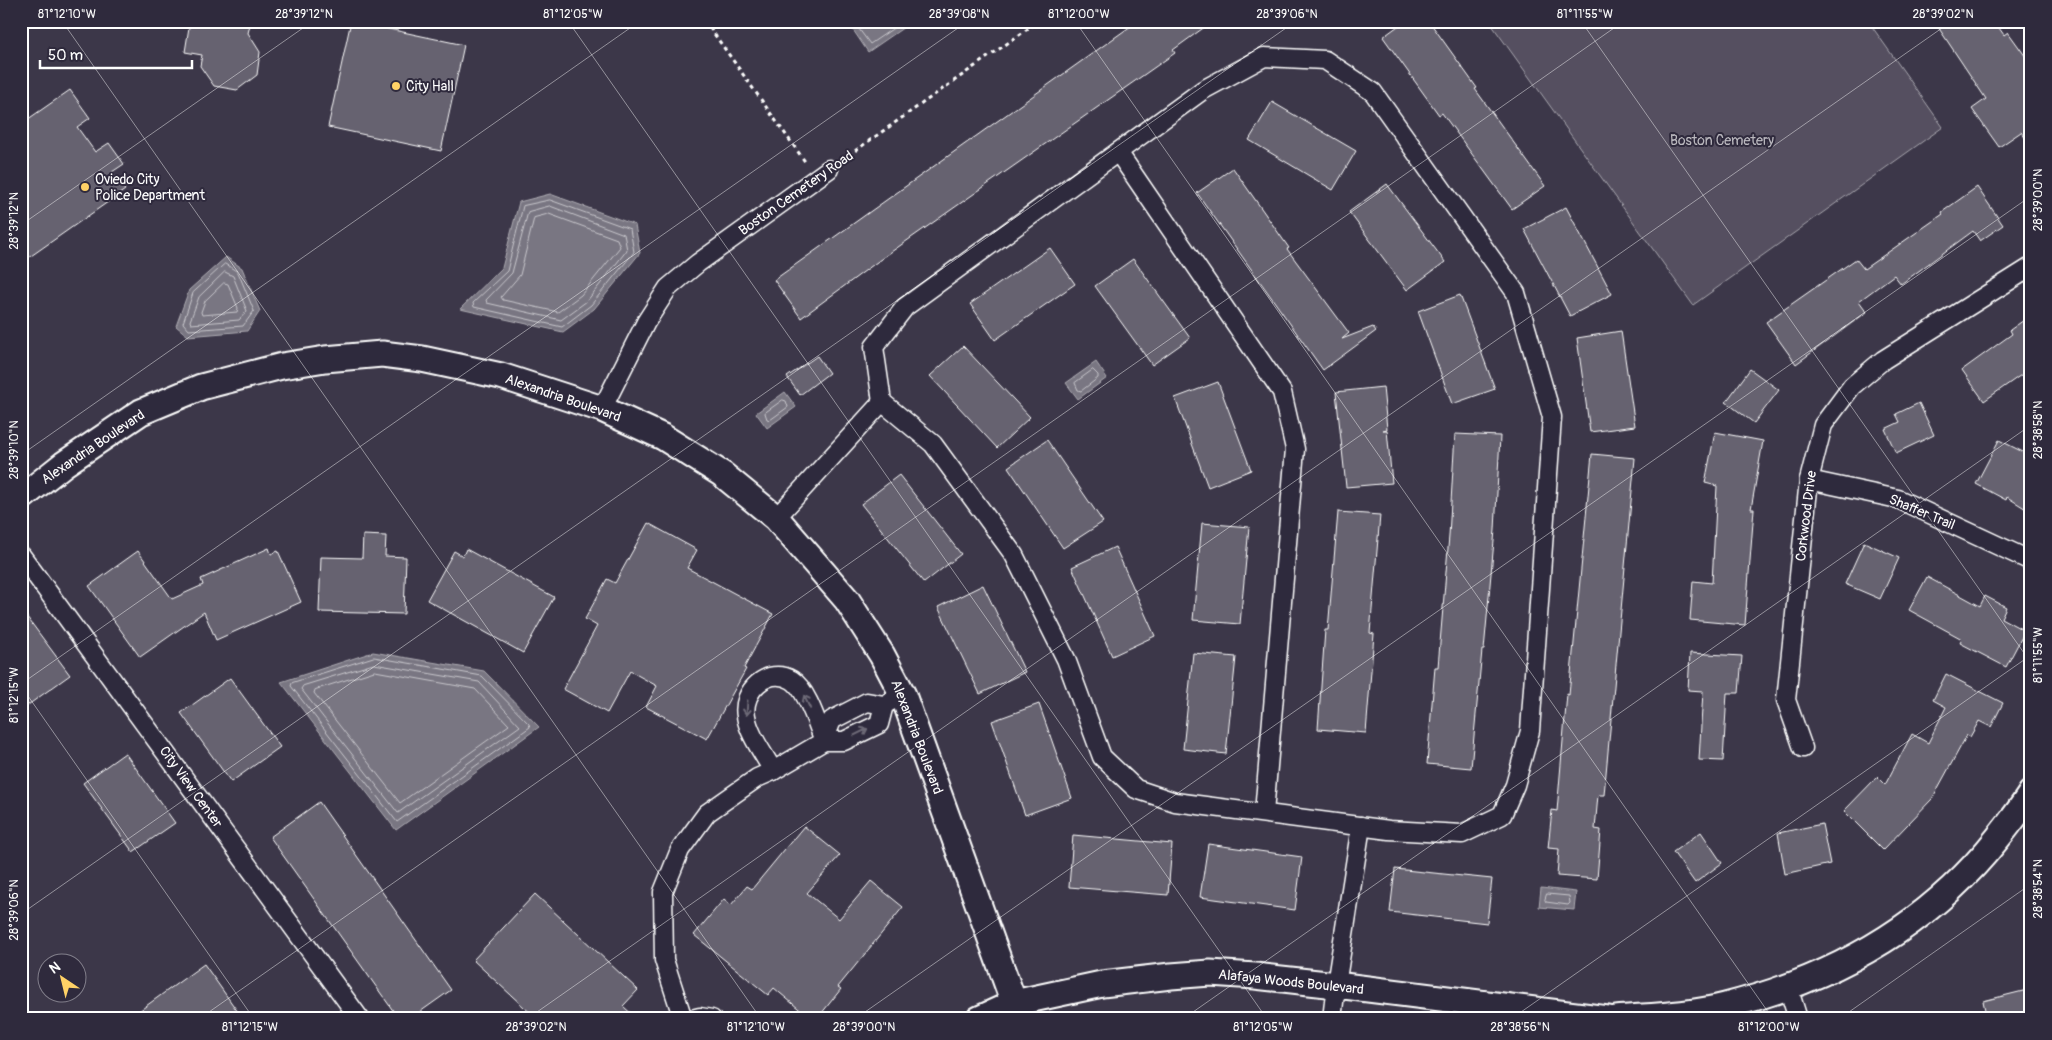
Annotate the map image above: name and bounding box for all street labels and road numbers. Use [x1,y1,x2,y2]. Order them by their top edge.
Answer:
street label: Boston Cemetery Road [735,147,857,239]
street label: Alexandria Boulevard [503,370,623,426]
street label: Alexandria Boulevard [38,406,148,488]
street label: Corkwood Drive [1792,470,1820,562]
street label: Shaffer Trail [1886,490,1958,534]
street label: Alexandria Boulevard [887,677,947,797]
street label: City View Center [156,743,226,831]
street label: Alafaya Woods Boulevard [1217,966,1365,998]

